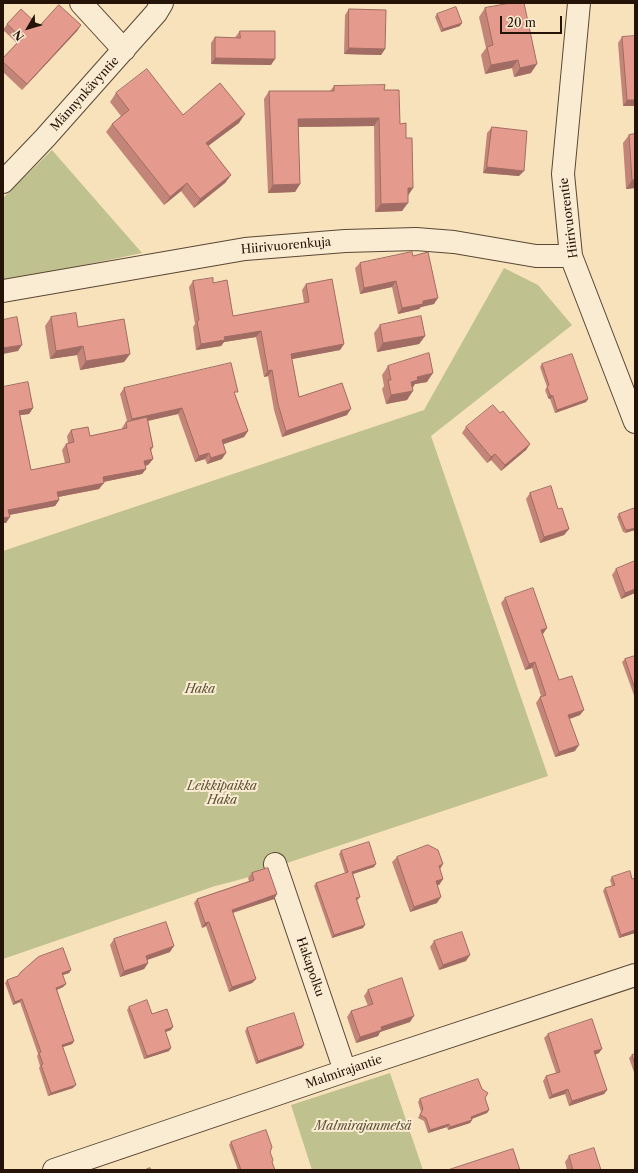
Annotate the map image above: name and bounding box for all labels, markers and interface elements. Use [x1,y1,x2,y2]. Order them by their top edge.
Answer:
north arrow [8,8,48,48]
scale bar [502,8,564,34]
text: 20 m [507,15,536,30]
text: N [10,27,27,43]
street label: Männynkävyntie [48,54,122,134]
street label: Hiirivuorentie [557,177,581,259]
street label: Hiirivuorenkuja [240,235,332,257]
park label: Haka [185,683,215,697]
park label: Leikkipaikka Haka [187,780,257,808]
street label: Hakapolku [293,935,327,999]
street label: Malmirajantie [304,1052,384,1092]
park label: Malmirajanmetsä [315,1120,411,1134]

